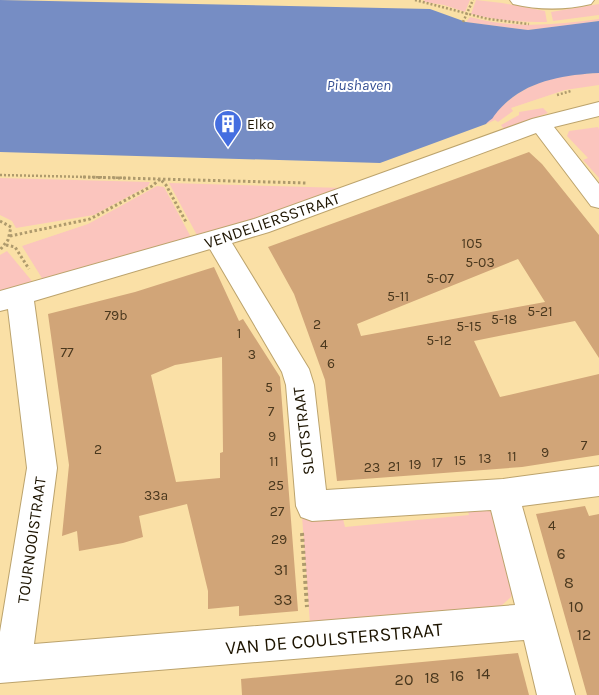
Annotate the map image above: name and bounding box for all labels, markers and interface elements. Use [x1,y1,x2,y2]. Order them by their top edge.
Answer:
water label: Piushaven [327,76,391,94]
building icon: Elko [213,109,243,148]
place label: Elko [247,116,274,133]
street label: VENDELIERSSTRAAT [202,188,342,253]
house number: 105 [462,235,483,252]
house number: 5-03 [465,254,495,271]
house number: 5-07 [426,270,454,287]
house number: 5-11 [387,288,409,305]
house number: 5-21 [527,303,553,320]
house number: 79b [105,307,128,324]
house number: 5-18 [491,311,517,328]
house number: 2 [313,316,321,333]
house number: 5-15 [456,318,482,335]
house number: 1 [237,325,241,342]
house number: 5-12 [426,332,452,349]
house number: 4 [320,336,328,353]
house number: 77 [60,344,74,361]
house number: 3 [248,346,256,363]
house number: 6 [327,355,335,372]
house number: 5 [265,379,273,396]
street label: SLOTSTRAAT [289,386,318,476]
house number: 7 [268,403,275,420]
house number: 9 [268,428,276,445]
house number: 7 [581,437,588,454]
house number: 2 [94,441,102,458]
house number: 9 [541,444,549,461]
house number: 11 [507,448,517,465]
house number: 13 [479,450,491,467]
house number: 15 [454,452,466,469]
house number: 11 [269,453,279,470]
house number: 17 [431,454,443,471]
house number: 19 [409,456,421,473]
house number: 21 [388,458,400,475]
house number: 23 [364,459,380,476]
street label: TOURNOOISTRAAT [13,475,50,605]
house number: 25 [268,477,284,494]
house number: 33a [144,487,168,504]
house number: 27 [270,503,285,520]
house number: 4 [548,517,556,534]
house number: 29 [271,531,287,548]
house number: 6 [556,544,566,563]
house number: 31 [274,560,288,579]
house number: 8 [564,573,574,592]
house number: 33 [274,590,292,609]
house number: 10 [569,597,583,616]
street label: VAN DE COULSTERSTRAAT [225,618,444,659]
house number: 12 [577,625,591,644]
house number: 14 [476,664,490,683]
house number: 16 [450,666,464,685]
house number: 18 [424,668,440,687]
house number: 20 [395,670,413,689]

